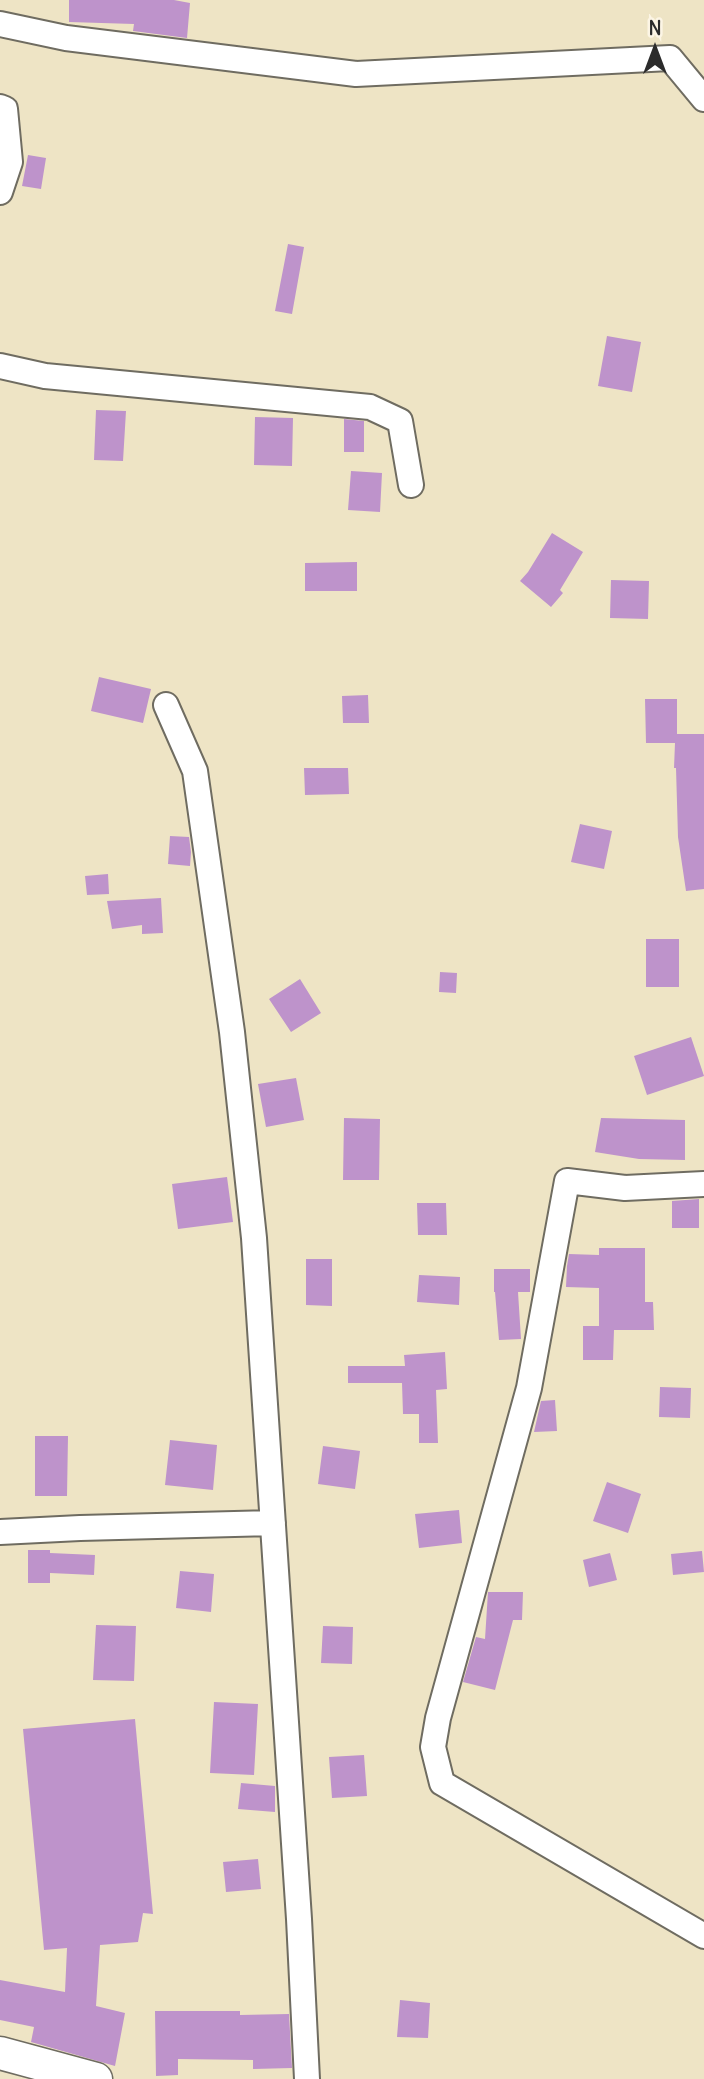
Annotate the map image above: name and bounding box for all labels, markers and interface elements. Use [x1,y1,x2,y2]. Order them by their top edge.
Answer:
north arrow [620,14,690,84]
text: N [648,16,662,40]

